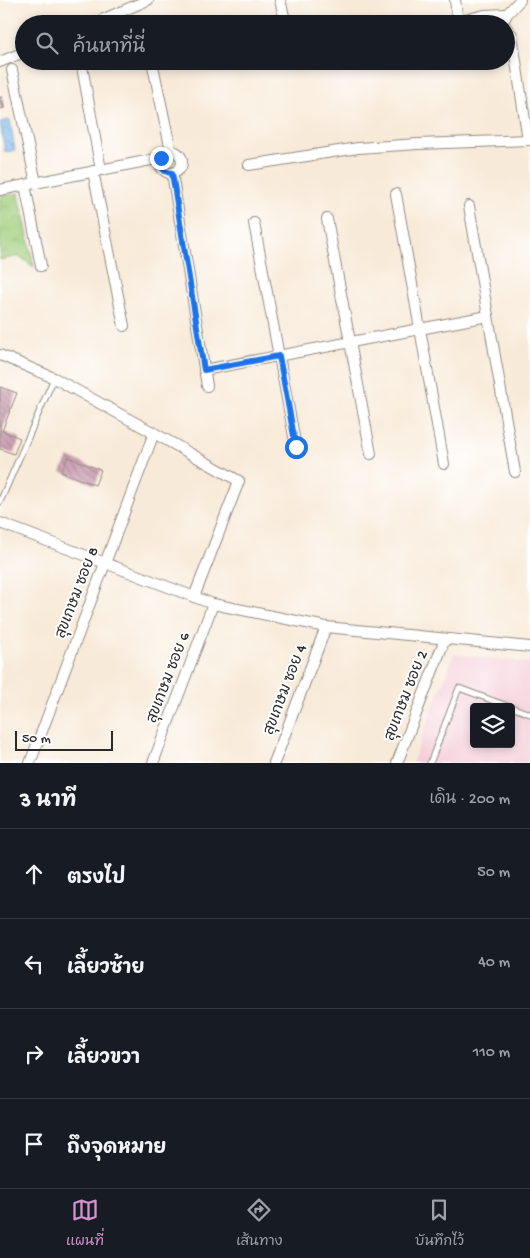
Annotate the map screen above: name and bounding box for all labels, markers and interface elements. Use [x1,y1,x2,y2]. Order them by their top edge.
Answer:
search box [15,15,515,70]
icon: search [33,29,61,57]
text: ค้นหาที่นี่ [73,37,145,60]
route end [150,147,173,170]
route start [285,436,308,459]
street label: สุขเกษม ซอย 8 [52,545,104,641]
street label: สุขเกษม ซอย 6 [143,630,195,726]
street label: สุขเกษม ซอย 4 [261,642,311,738]
street label: สุขเกษม ซอย 2 [382,648,432,744]
map controls [470,703,515,748]
button: layers [470,703,515,748]
scale bar [15,728,112,751]
text: 50 m [22,731,51,748]
text: 3 นาที [20,790,76,815]
text: เดิน · 200 m [429,791,510,810]
icon: ahead [20,860,48,888]
text: 50 m [477,864,510,883]
text: ตรงไป [67,868,125,891]
icon: left [20,950,48,978]
text: 40 m [478,954,510,973]
text: เลี้ยวซ้าย [67,958,144,981]
icon: right [20,1040,48,1068]
text: 110 m [473,1044,510,1063]
text: เลี้ยวขวา [67,1048,140,1071]
icon: arrive [20,1130,48,1158]
text: ถึงจุดหมาย [67,1138,166,1161]
tab: แผนที่ [66,1196,104,1251]
tab: เส้นทาง [236,1196,282,1251]
tab: บันทึกไว้ [415,1196,464,1251]

